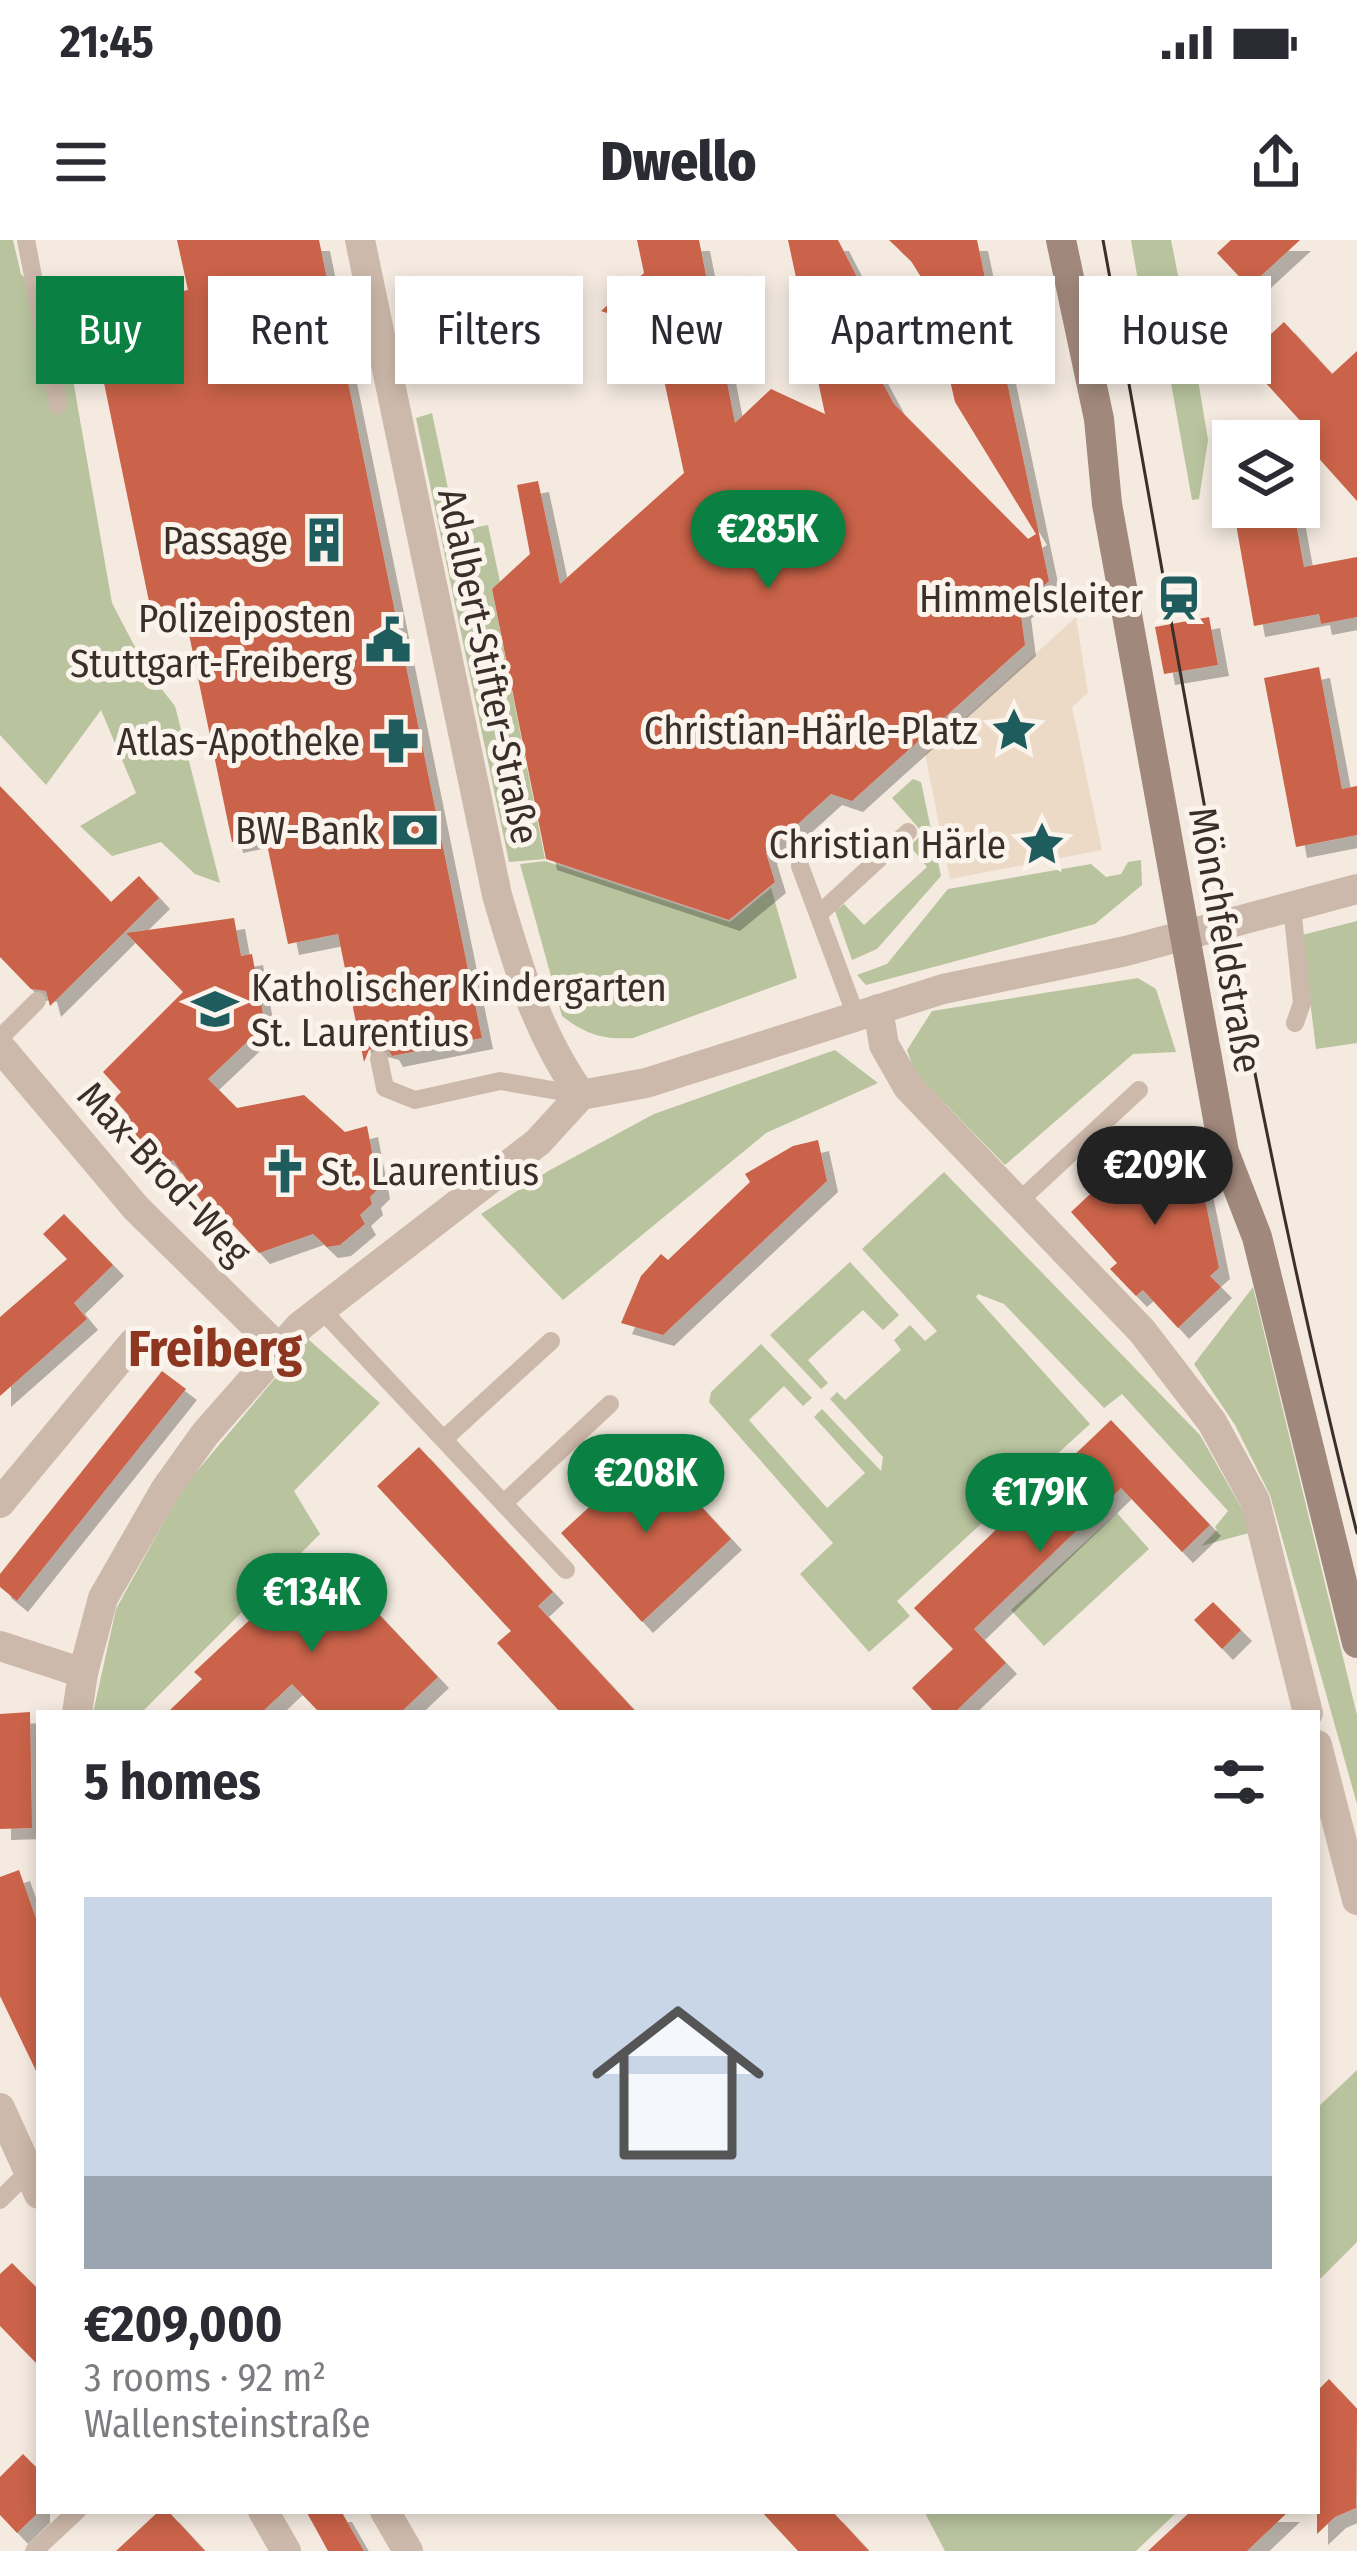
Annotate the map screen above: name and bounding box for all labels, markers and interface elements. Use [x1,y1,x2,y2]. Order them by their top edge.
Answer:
text: 21:45 [60,15,154,69]
icon: menu [48,129,114,195]
icon: share [1243,129,1309,195]
text: Dwello [600,130,757,194]
chip: Buy [36,276,184,384]
chip: Rent [208,276,371,384]
chip: Filters [395,276,583,384]
chip: New [607,276,765,384]
chip: Apartment [789,276,1055,384]
chip: House [1079,276,1271,384]
map controls [1212,420,1320,528]
button: layers [1212,420,1320,528]
street label: Adalbert-Stifter-Straße [428,484,548,848]
pin: €285K [684,490,852,592]
text: €285K [718,506,818,552]
building icon: Passage [299,515,349,565]
place label: Passage [162,518,288,564]
station icon: Himmelsleiter [1154,573,1204,623]
place label: Himmelsleiter [919,576,1143,622]
place label: Polizeiposten Stuttgart-Freiberg [70,596,353,687]
public building icon: Polizeiposten Stuttgart-Freiberg [363,615,413,665]
place icon: Christian-Härle-Platz [989,705,1039,755]
place label: Christian-Härle-Platz [644,708,978,754]
pharmacy icon: Atlas-Apotheke [371,716,421,766]
place label: Atlas-Apotheke [116,719,360,765]
street label: Mönchfeldstraße [1179,804,1271,1077]
bank icon: BW-Bank [390,805,440,855]
place label: BW-Bank [235,808,380,854]
place icon: Christian Härle [1017,819,1067,869]
place label: Christian Härle [769,822,1006,868]
place label: Katholischer Kindergarten St. Laurentius [251,965,667,1056]
school or university icon: Katholischer Kindergarten St. Laurentius [190,984,240,1034]
street label: Max-Brod-Weg [68,1073,261,1275]
pin: €209K [1071,1126,1239,1228]
text: €209K [1104,1142,1206,1188]
church icon: St. Laurentius [260,1146,310,1196]
place label: St. Laurentius [321,1149,539,1195]
district label: Freiberg [128,1318,303,1380]
pin: €208K [562,1434,730,1536]
text: €208K [594,1450,698,1496]
pin: €179K [956,1453,1124,1555]
text: €179K [992,1469,1088,1515]
pin: €134K [228,1553,396,1655]
text: €134K [263,1569,361,1615]
icon: filters [1206,1749,1272,1815]
text: 5 homes [84,1751,261,1813]
icon: home [570,1975,786,2191]
text: €209,000 [84,2293,283,2355]
text: 3 rooms · 92 m² [84,2355,326,2401]
text: Wallensteinstraße [84,2401,371,2447]

